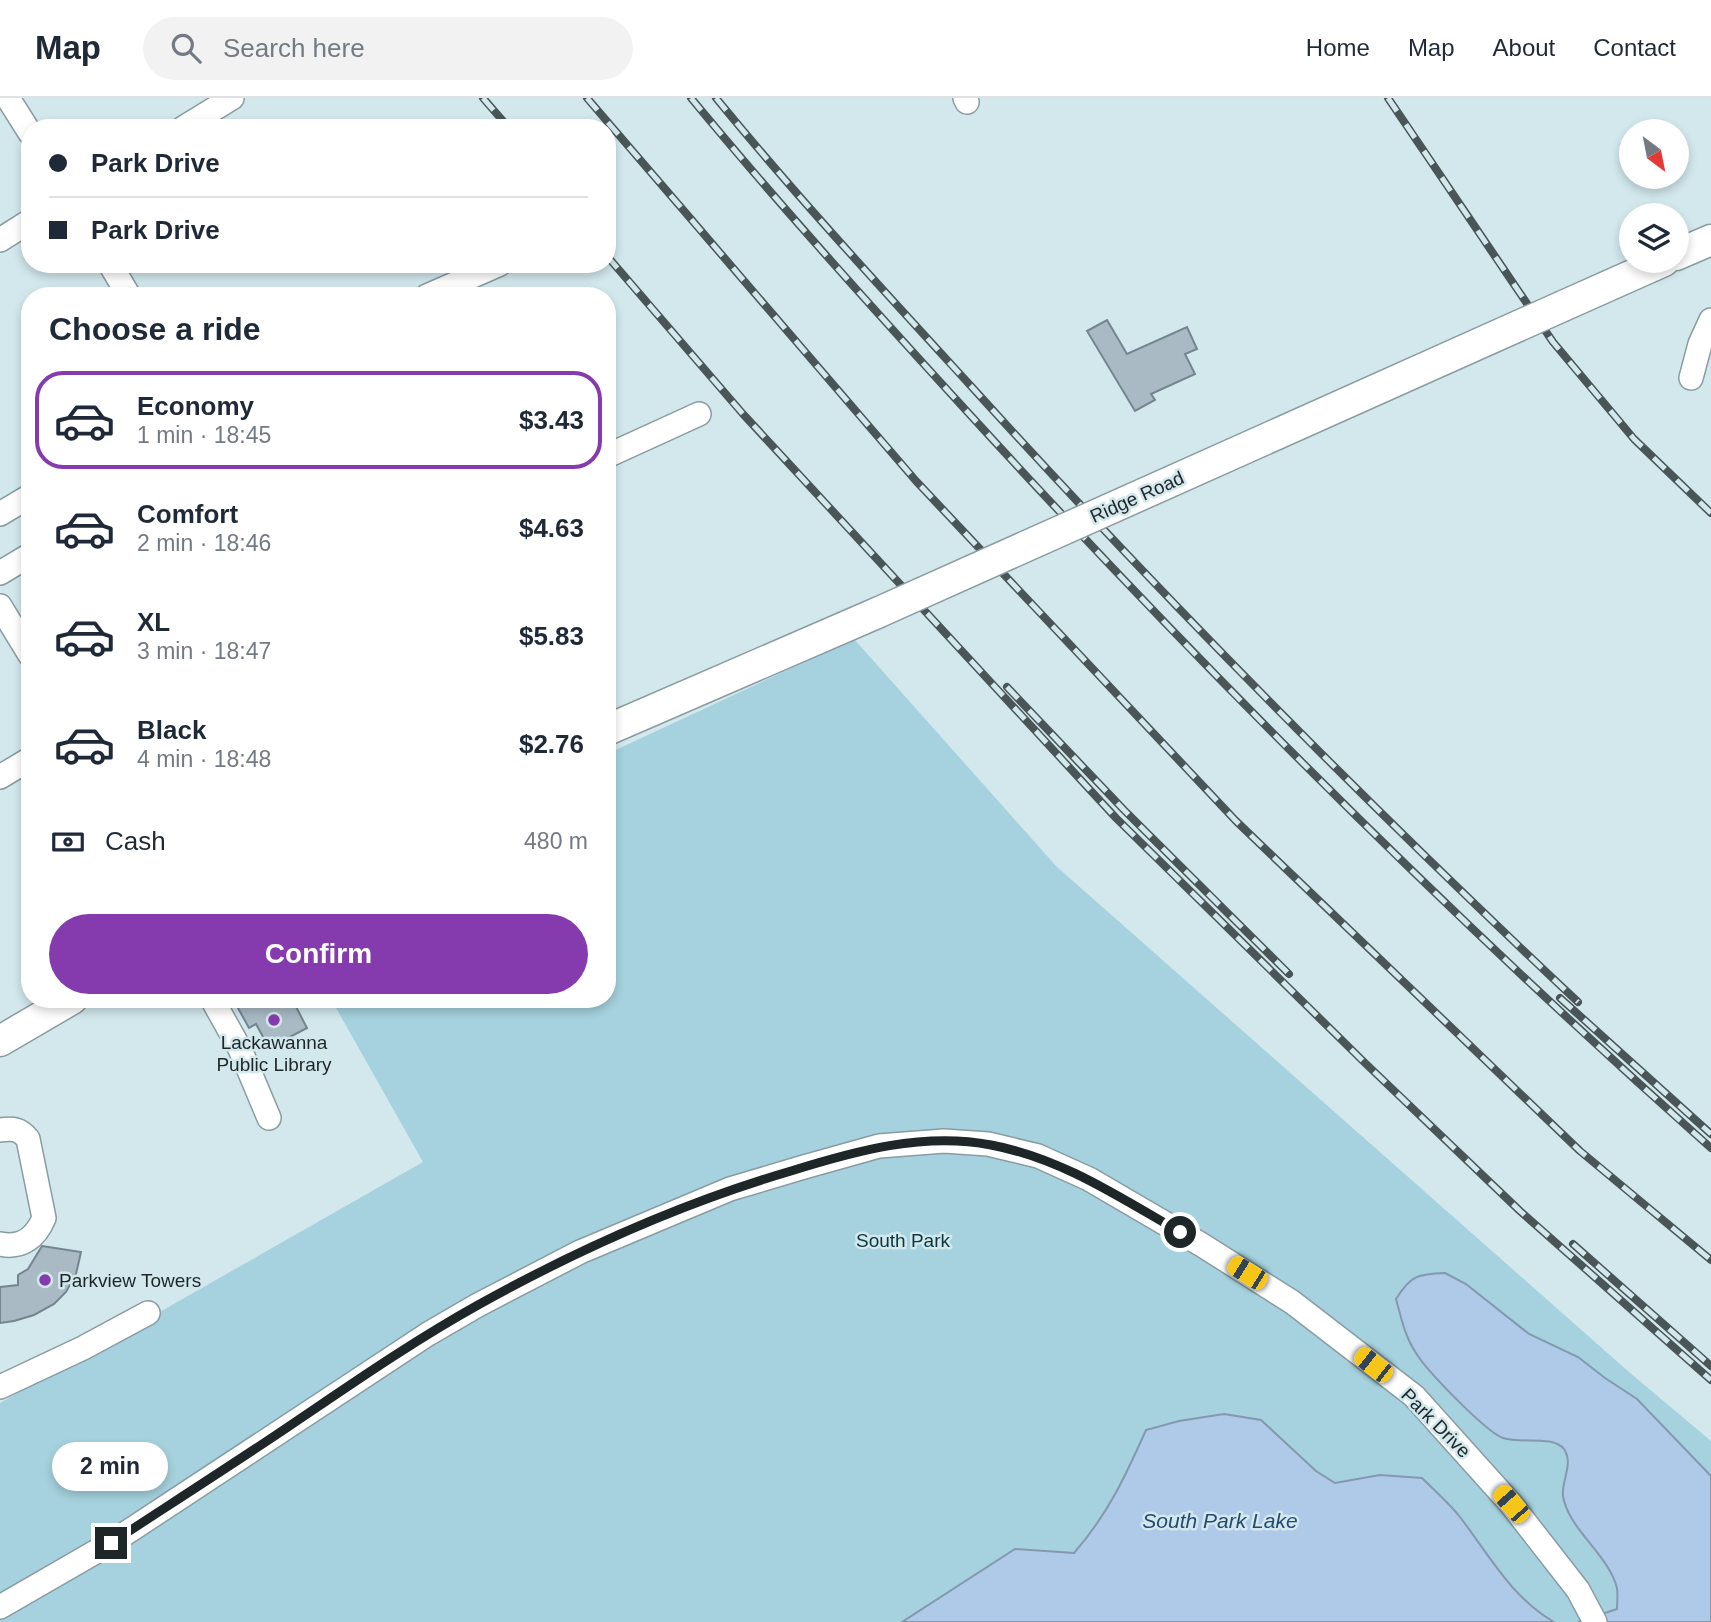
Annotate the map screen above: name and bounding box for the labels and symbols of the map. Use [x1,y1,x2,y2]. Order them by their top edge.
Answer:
north arrow [1619,119,1689,189]
street label: Ridge Road [1087,467,1187,527]
marker: Lackawanna Public Library [266,1012,282,1028]
place label: Lackawanna Public Library [216,1032,332,1075]
route start [1164,1216,1196,1248]
park label: South Park [856,1230,950,1251]
car [1224,1253,1271,1293]
place label: Parkview Towers [59,1270,201,1291]
marker: Parkview Towers [37,1272,53,1288]
car [1350,1344,1397,1386]
street label: Park Drive [1397,1384,1475,1462]
callout: 2 min [53,1442,169,1490]
car [1490,1481,1533,1527]
water label: South Park Lake [1142,1509,1298,1532]
route end [95,1527,127,1559]

